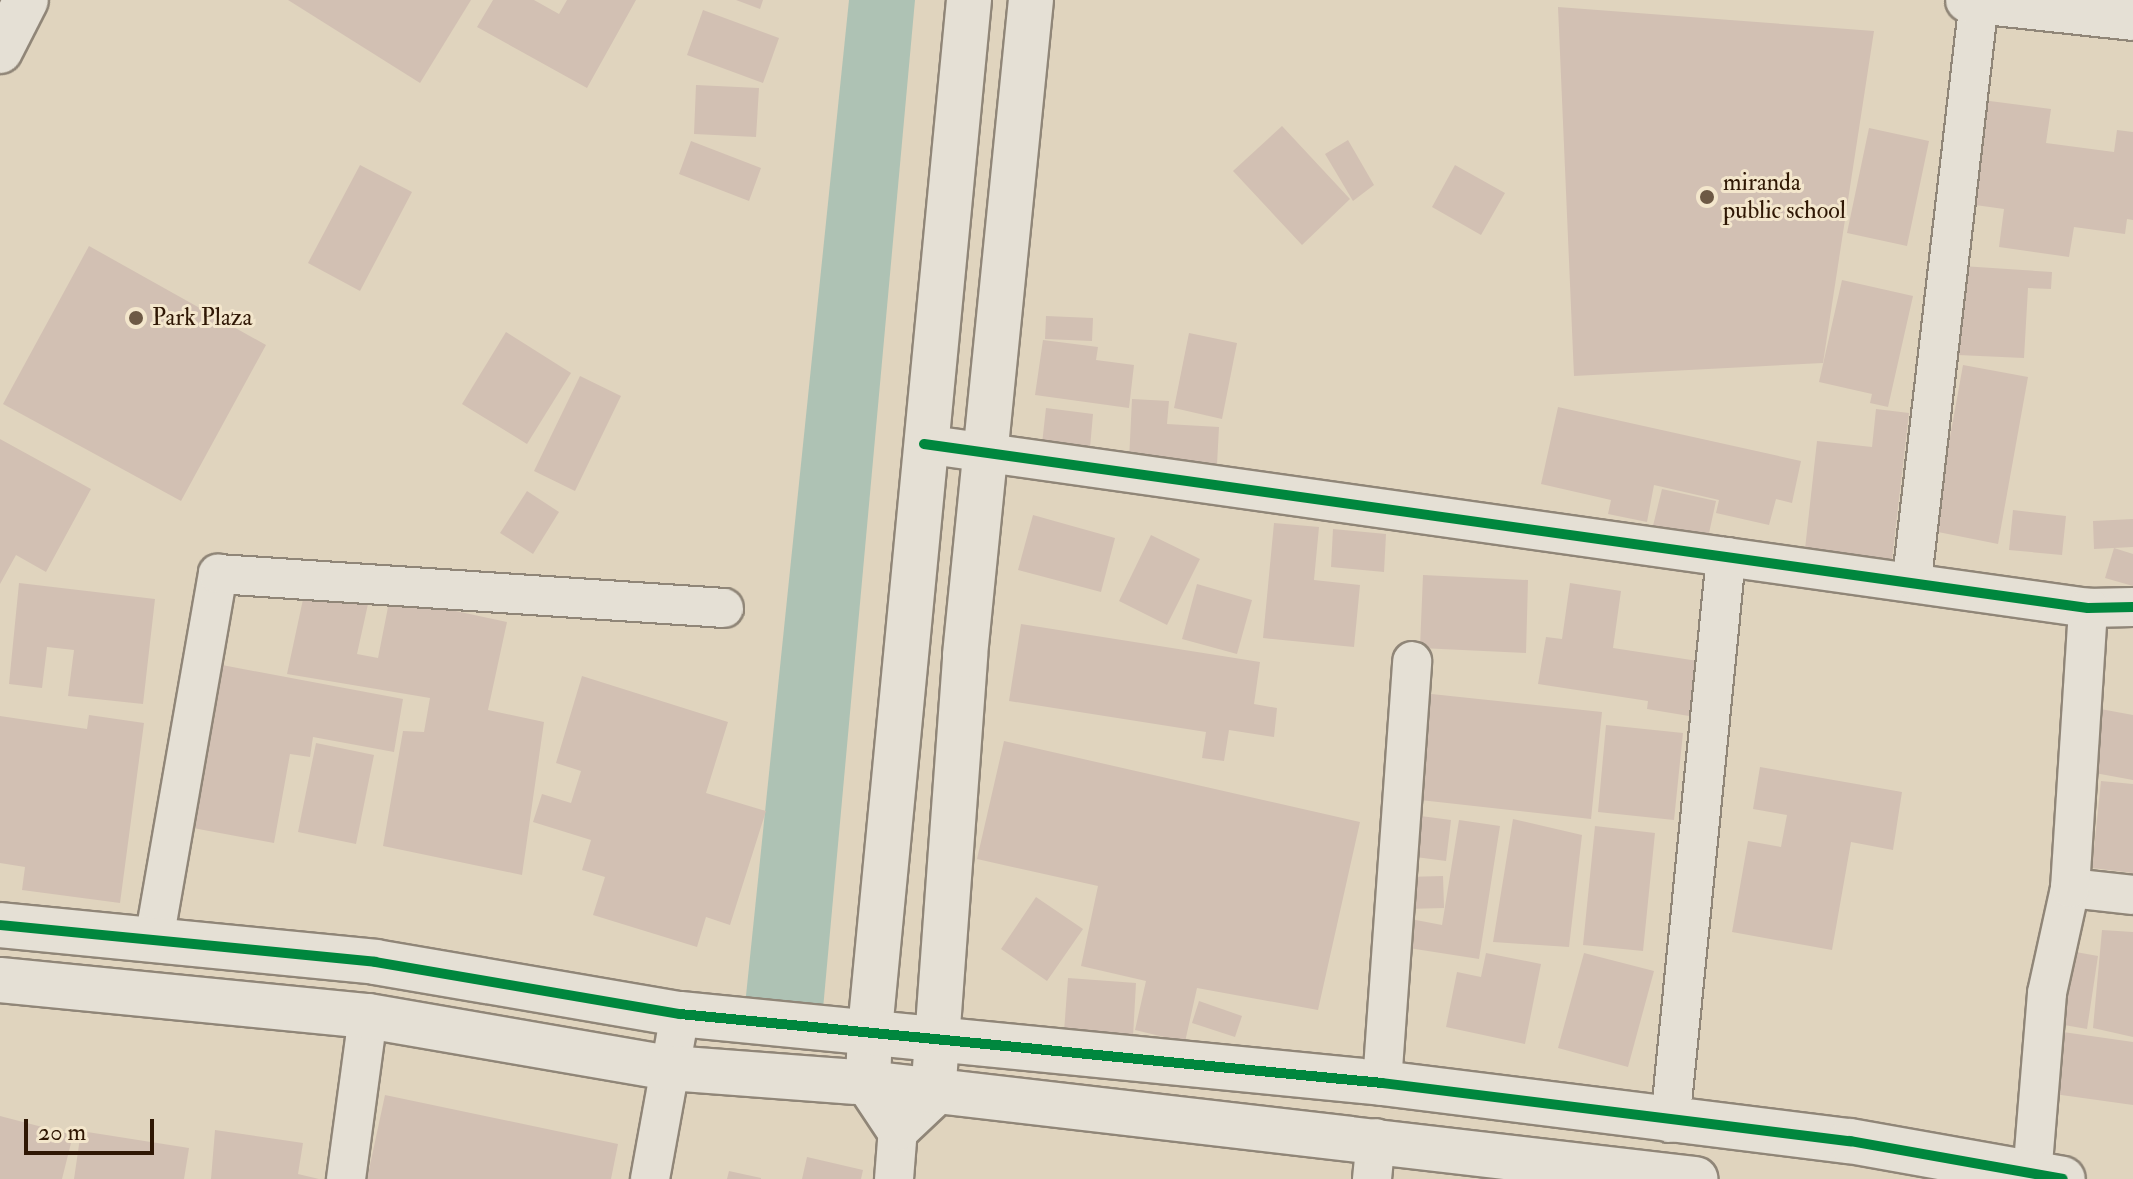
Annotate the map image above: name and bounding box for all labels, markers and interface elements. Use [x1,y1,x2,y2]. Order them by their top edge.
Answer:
place label: miranda public school [1723,169,1846,225]
marker: miranda public school [1698,188,1716,206]
place label: Park Plaza [152,304,252,332]
marker: Park Plaza [127,309,145,327]
scale bar [28,1103,158,1153]
text: 20 m [38,1117,86,1148]

